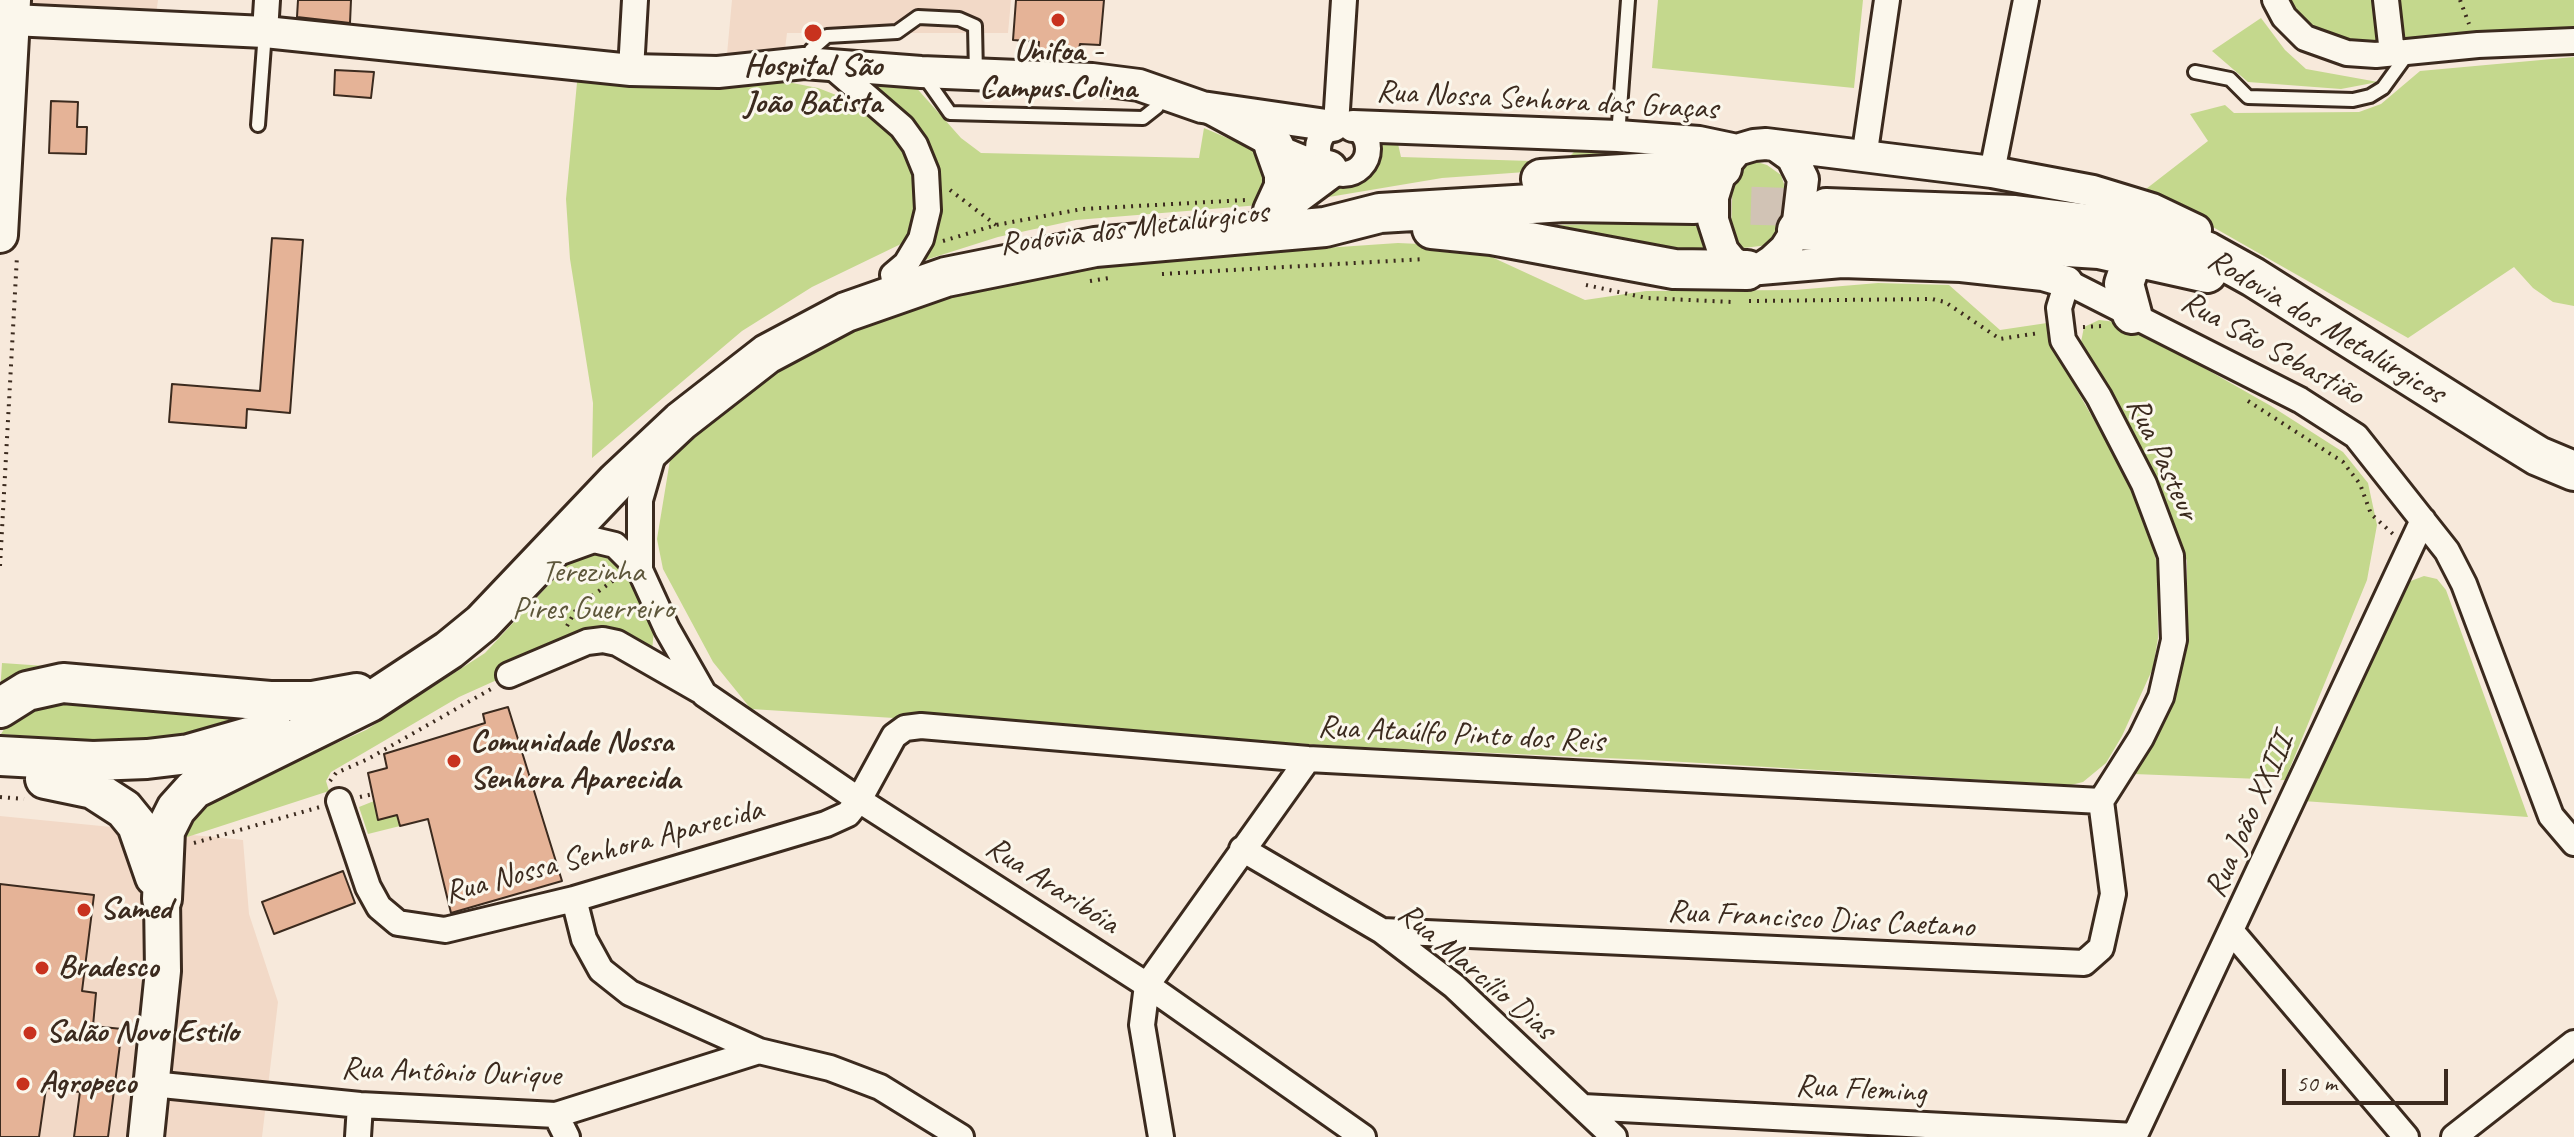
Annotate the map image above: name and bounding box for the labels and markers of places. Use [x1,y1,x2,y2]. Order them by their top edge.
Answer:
marker: Unifoa - Campus Colina [1049,11,1067,29]
marker: Hospital São João Batista [802,22,824,44]
place label: Unifoa - Campus Colina [979,33,1137,108]
place label: Hospital São João Batista [744,48,882,123]
place label: Comunidade Nossa Senhora Aparecida [470,724,680,799]
marker: Comunidade Nossa Senhora Aparecida [445,752,463,770]
place label: Samed [100,891,172,929]
marker: Samed [75,901,93,919]
place label: Bradesco [58,949,158,987]
marker: Bradesco [33,959,51,977]
place label: Salão Novo Estilo [46,1014,239,1052]
marker: Salão Novo Estilo [21,1024,39,1042]
place label: Agropeco [39,1065,136,1103]
marker: Agropeco [14,1075,32,1093]

